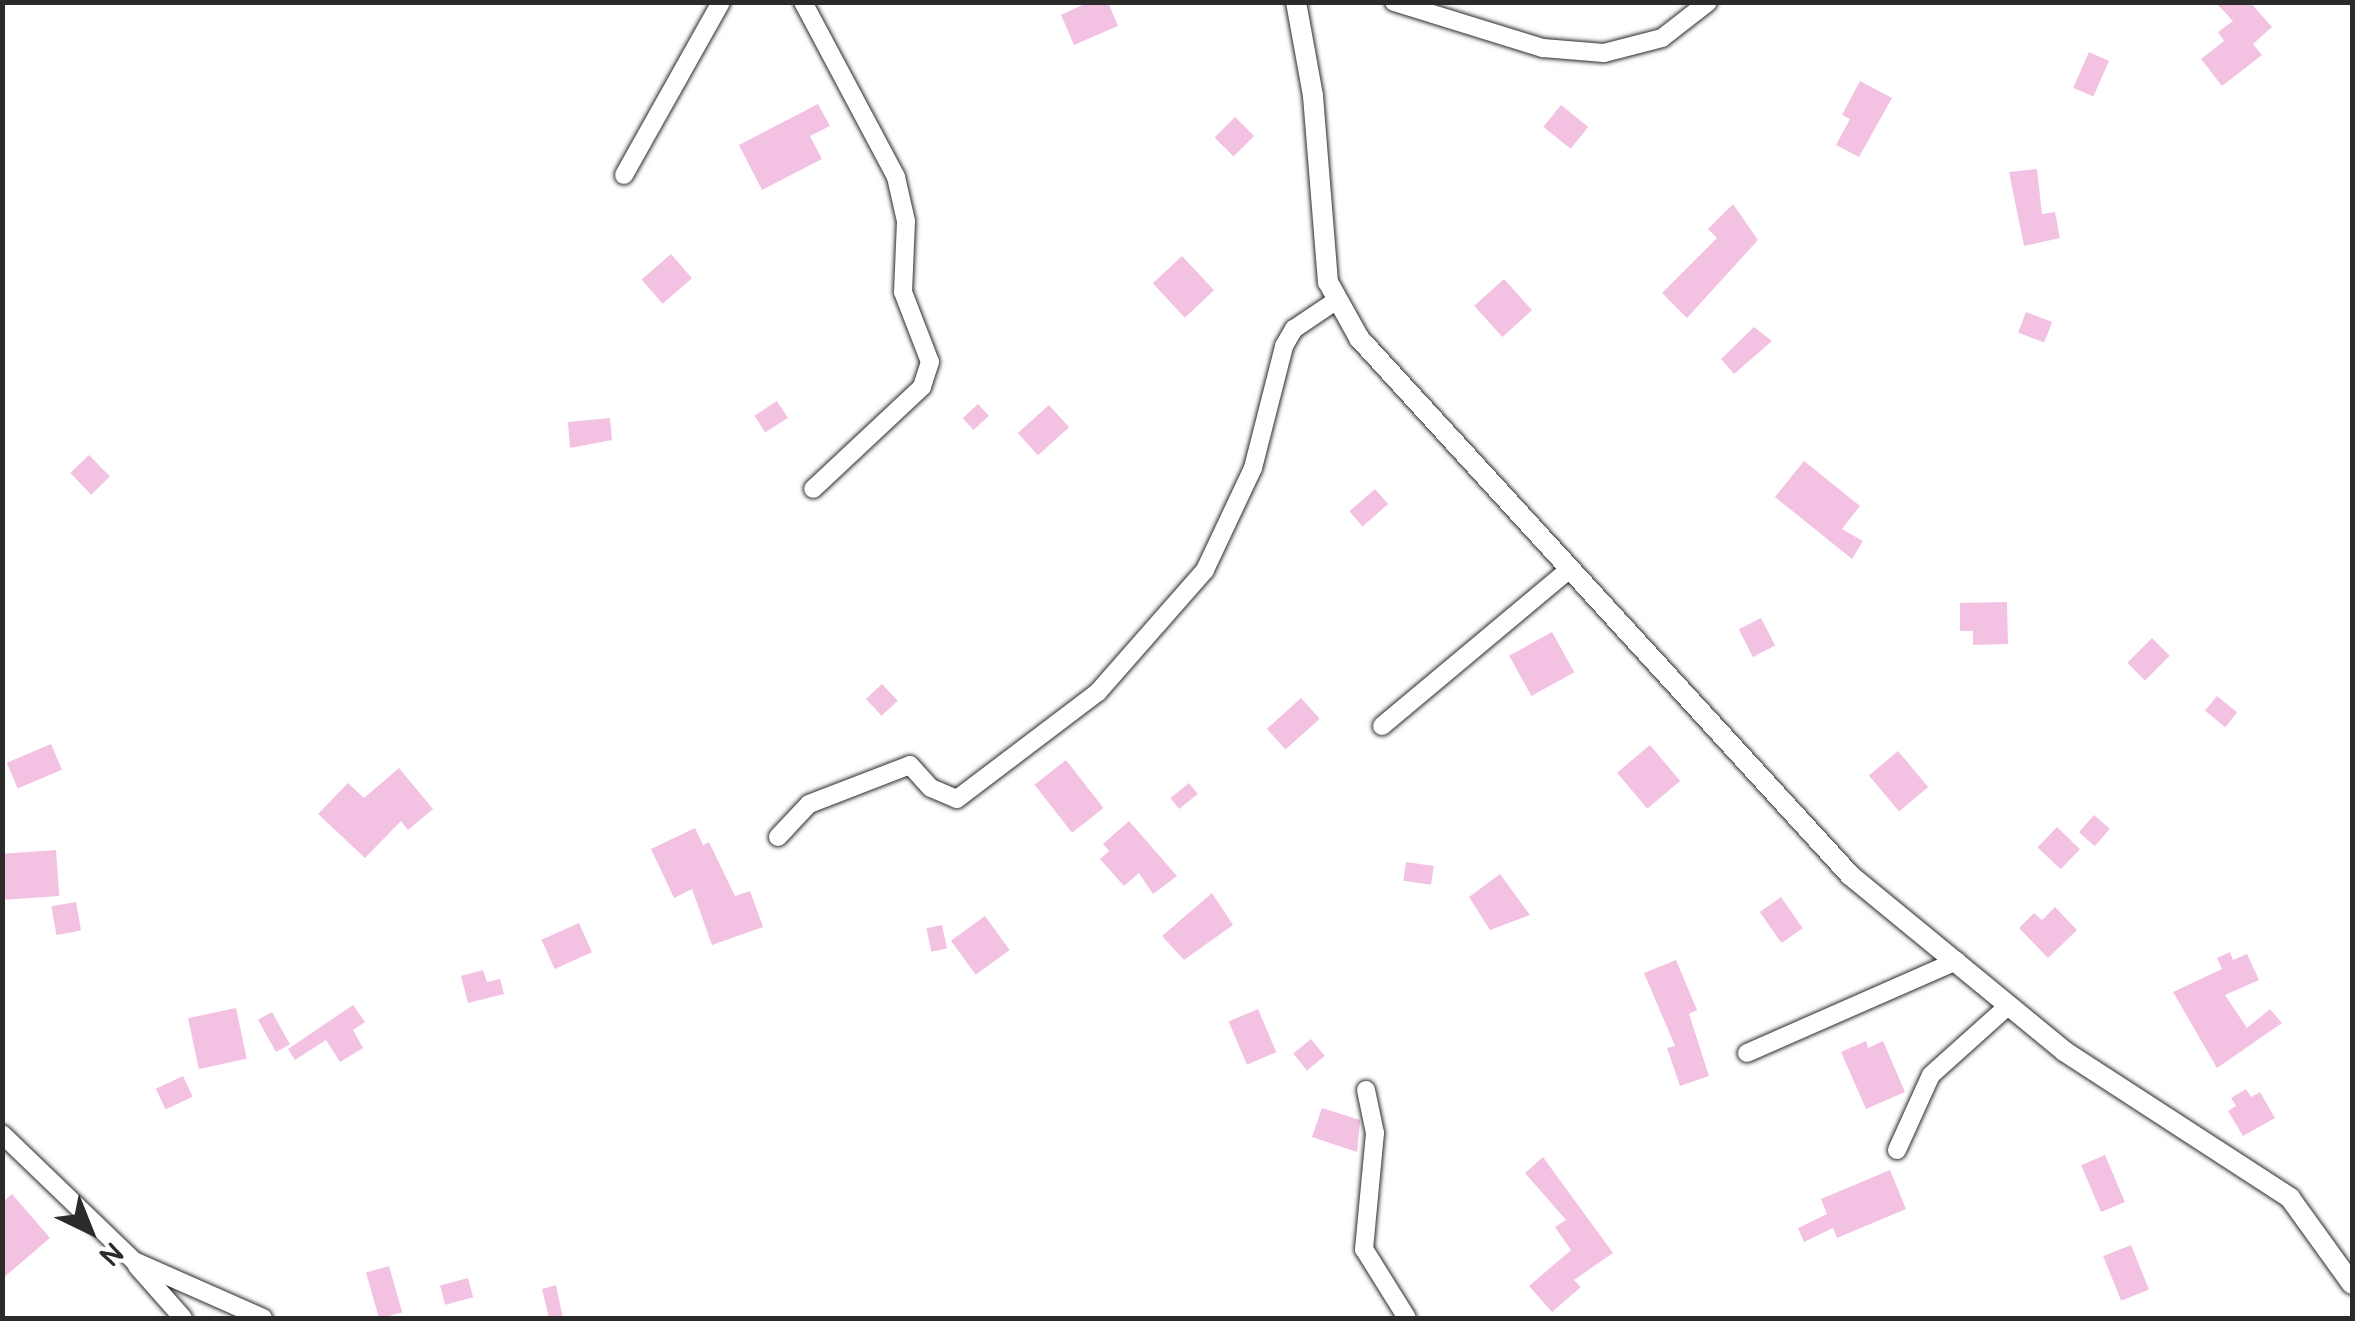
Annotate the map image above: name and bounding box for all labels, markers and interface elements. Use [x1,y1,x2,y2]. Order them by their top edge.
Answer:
north arrow [40,1181,140,1281]
text: N [92,1234,130,1273]

